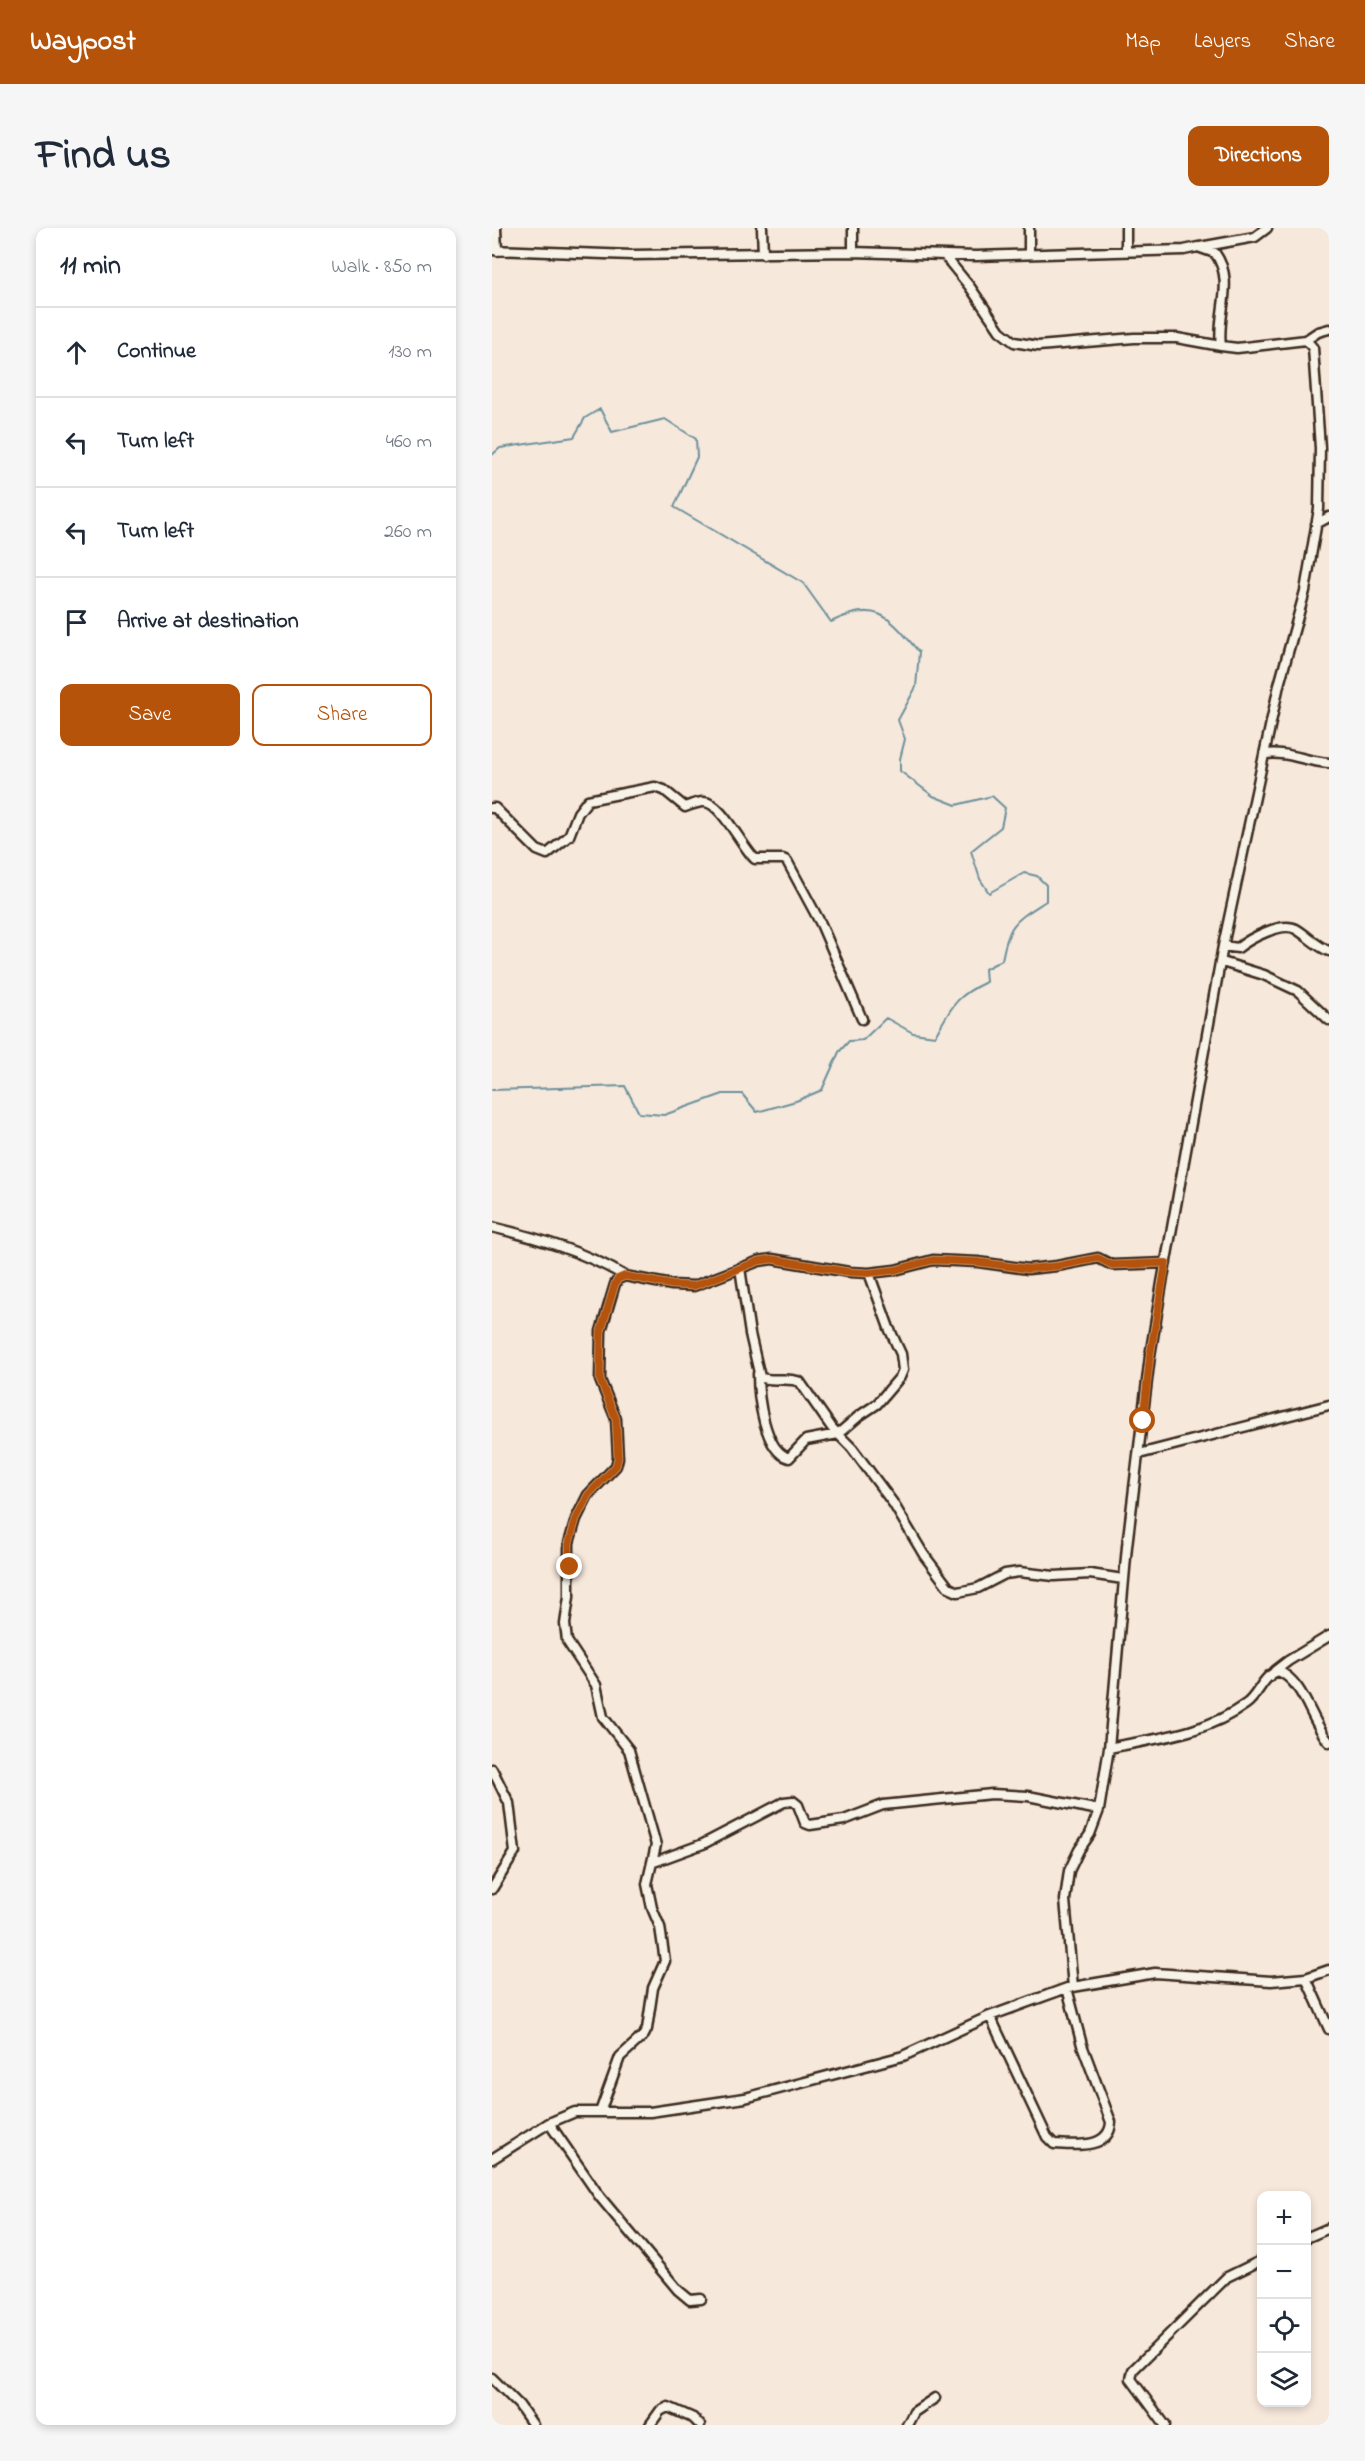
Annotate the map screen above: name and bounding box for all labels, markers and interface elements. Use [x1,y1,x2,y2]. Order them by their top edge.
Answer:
text: Waypost [30,22,136,63]
text: Map [1125,27,1161,57]
text: Layers [1194,27,1251,57]
text: Share [1284,27,1335,57]
text: Find us [36,126,171,187]
button: Directions [1188,126,1329,186]
text: 11 min [60,248,121,286]
text: Walk · 850 m [331,253,432,282]
icon: ahead [60,336,93,369]
text: Continue [117,336,196,368]
text: 130 m [388,338,432,367]
icon: left [60,426,93,459]
text: Turn left [117,426,194,458]
text: 460 m [386,428,432,457]
icon: left [60,516,93,549]
text: Turn left [117,516,194,548]
text: 260 m [384,518,432,547]
icon: arrive [60,606,93,639]
text: Arrive at destination [117,606,299,638]
button: Save [60,684,240,746]
button: Share [252,684,432,746]
route start [1129,1407,1155,1433]
route end [556,1553,582,1579]
map controls [1257,2191,1311,2407]
button: + [1257,2191,1311,2245]
button: − [1257,2245,1311,2299]
button: locate [1257,2299,1311,2353]
button: layers [1257,2353,1311,2407]

